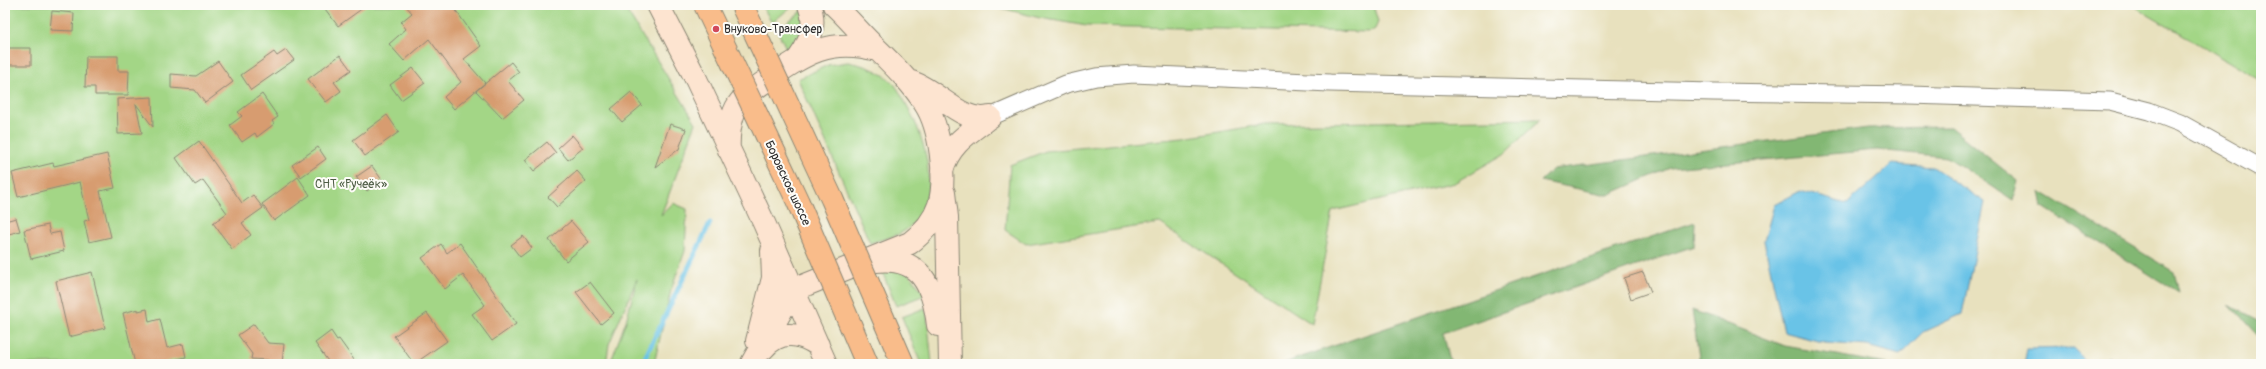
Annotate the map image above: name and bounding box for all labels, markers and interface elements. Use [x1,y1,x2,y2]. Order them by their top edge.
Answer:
place label: Внуково-Трансфер [724,22,822,37]
marker: Внуково-Трансфер [711,24,721,34]
street label: Боровское шоссе [761,138,814,228]
park label: СНТ «Ручеёк» [315,177,387,192]

